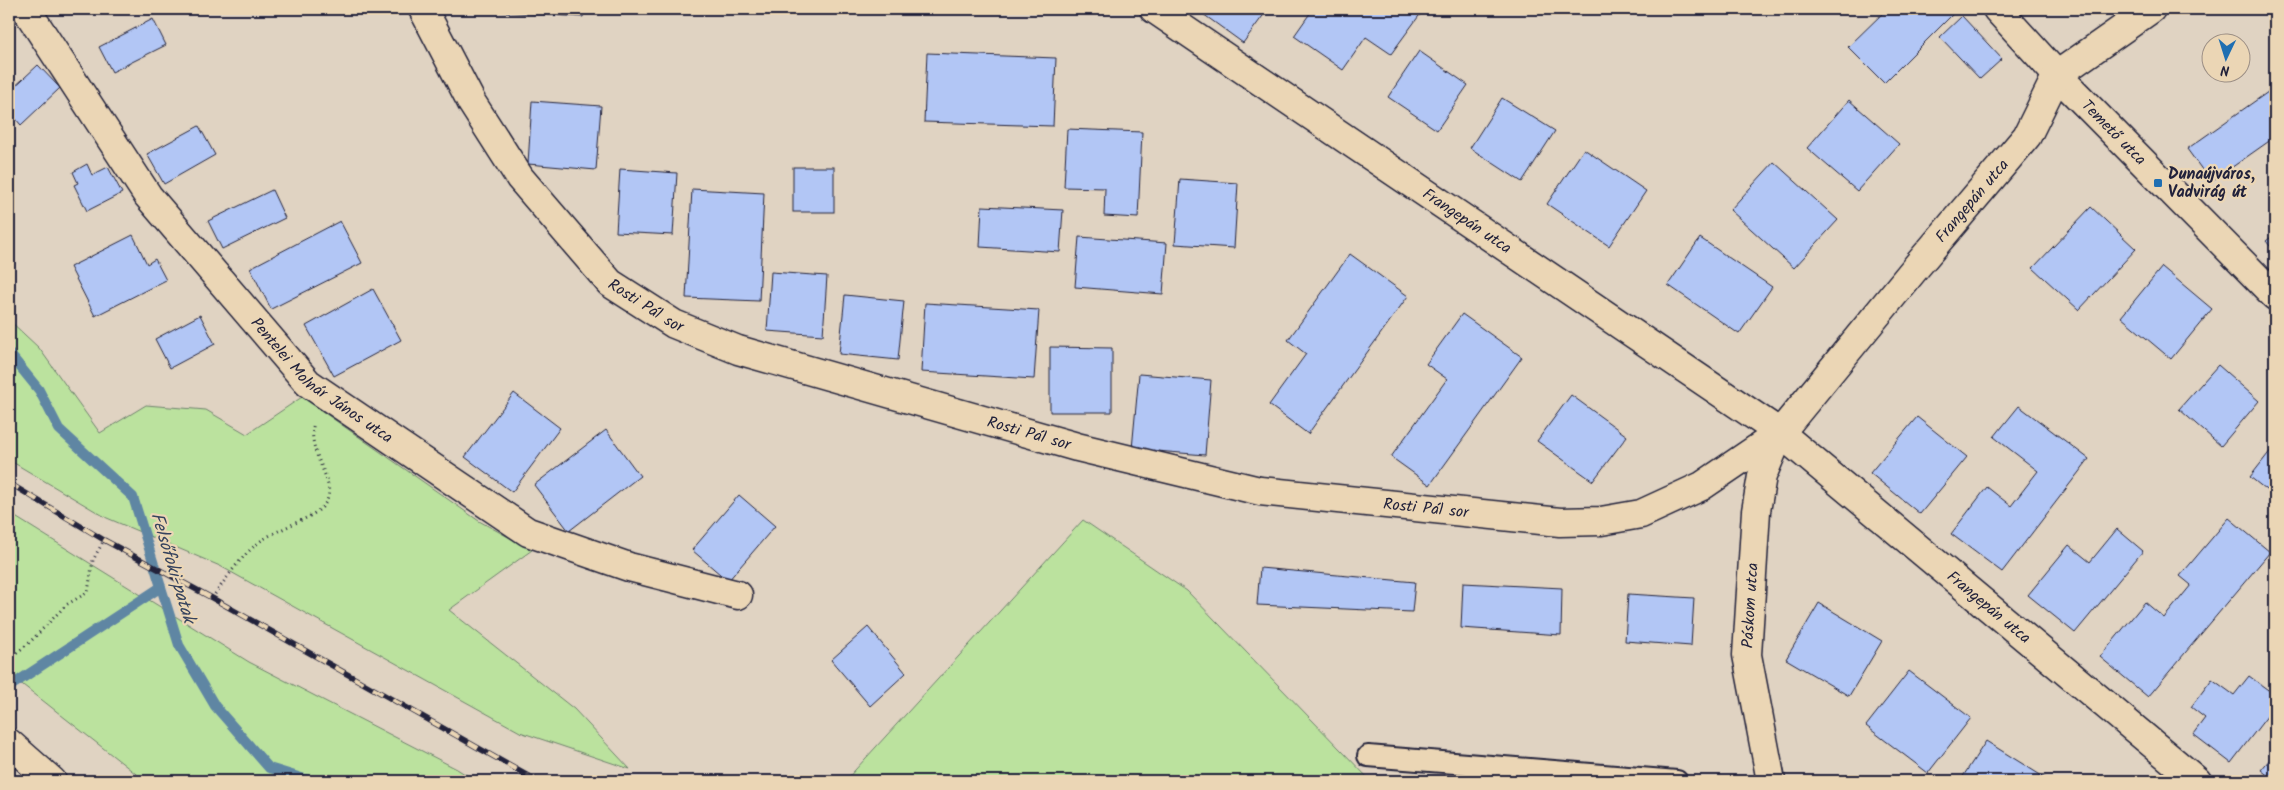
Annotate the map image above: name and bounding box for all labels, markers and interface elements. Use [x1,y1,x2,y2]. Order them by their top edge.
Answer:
north arrow [2202,32,2252,82]
text: N [2220,59,2230,81]
street label: Temető utca [2075,94,2152,171]
street label: Frangepán utca [1929,153,2015,248]
place label: Dunaújváros, Vadvirág út [2168,162,2255,205]
marker: Dunaújváros, Vadvirág út [2152,177,2164,189]
street label: Frangepán utca [1417,182,1517,260]
street label: Rosti Pál sor [603,272,689,340]
street label: Pentelei Molnár János utca [244,312,398,450]
street label: Rosti Pál sor [984,409,1075,458]
street label: Rosti Pál sor [1382,491,1472,525]
water label: Felsőfoki-patak [141,509,203,629]
street label: Páskom utca [1735,562,1765,649]
street label: Frangepán utca [1941,565,2036,650]

